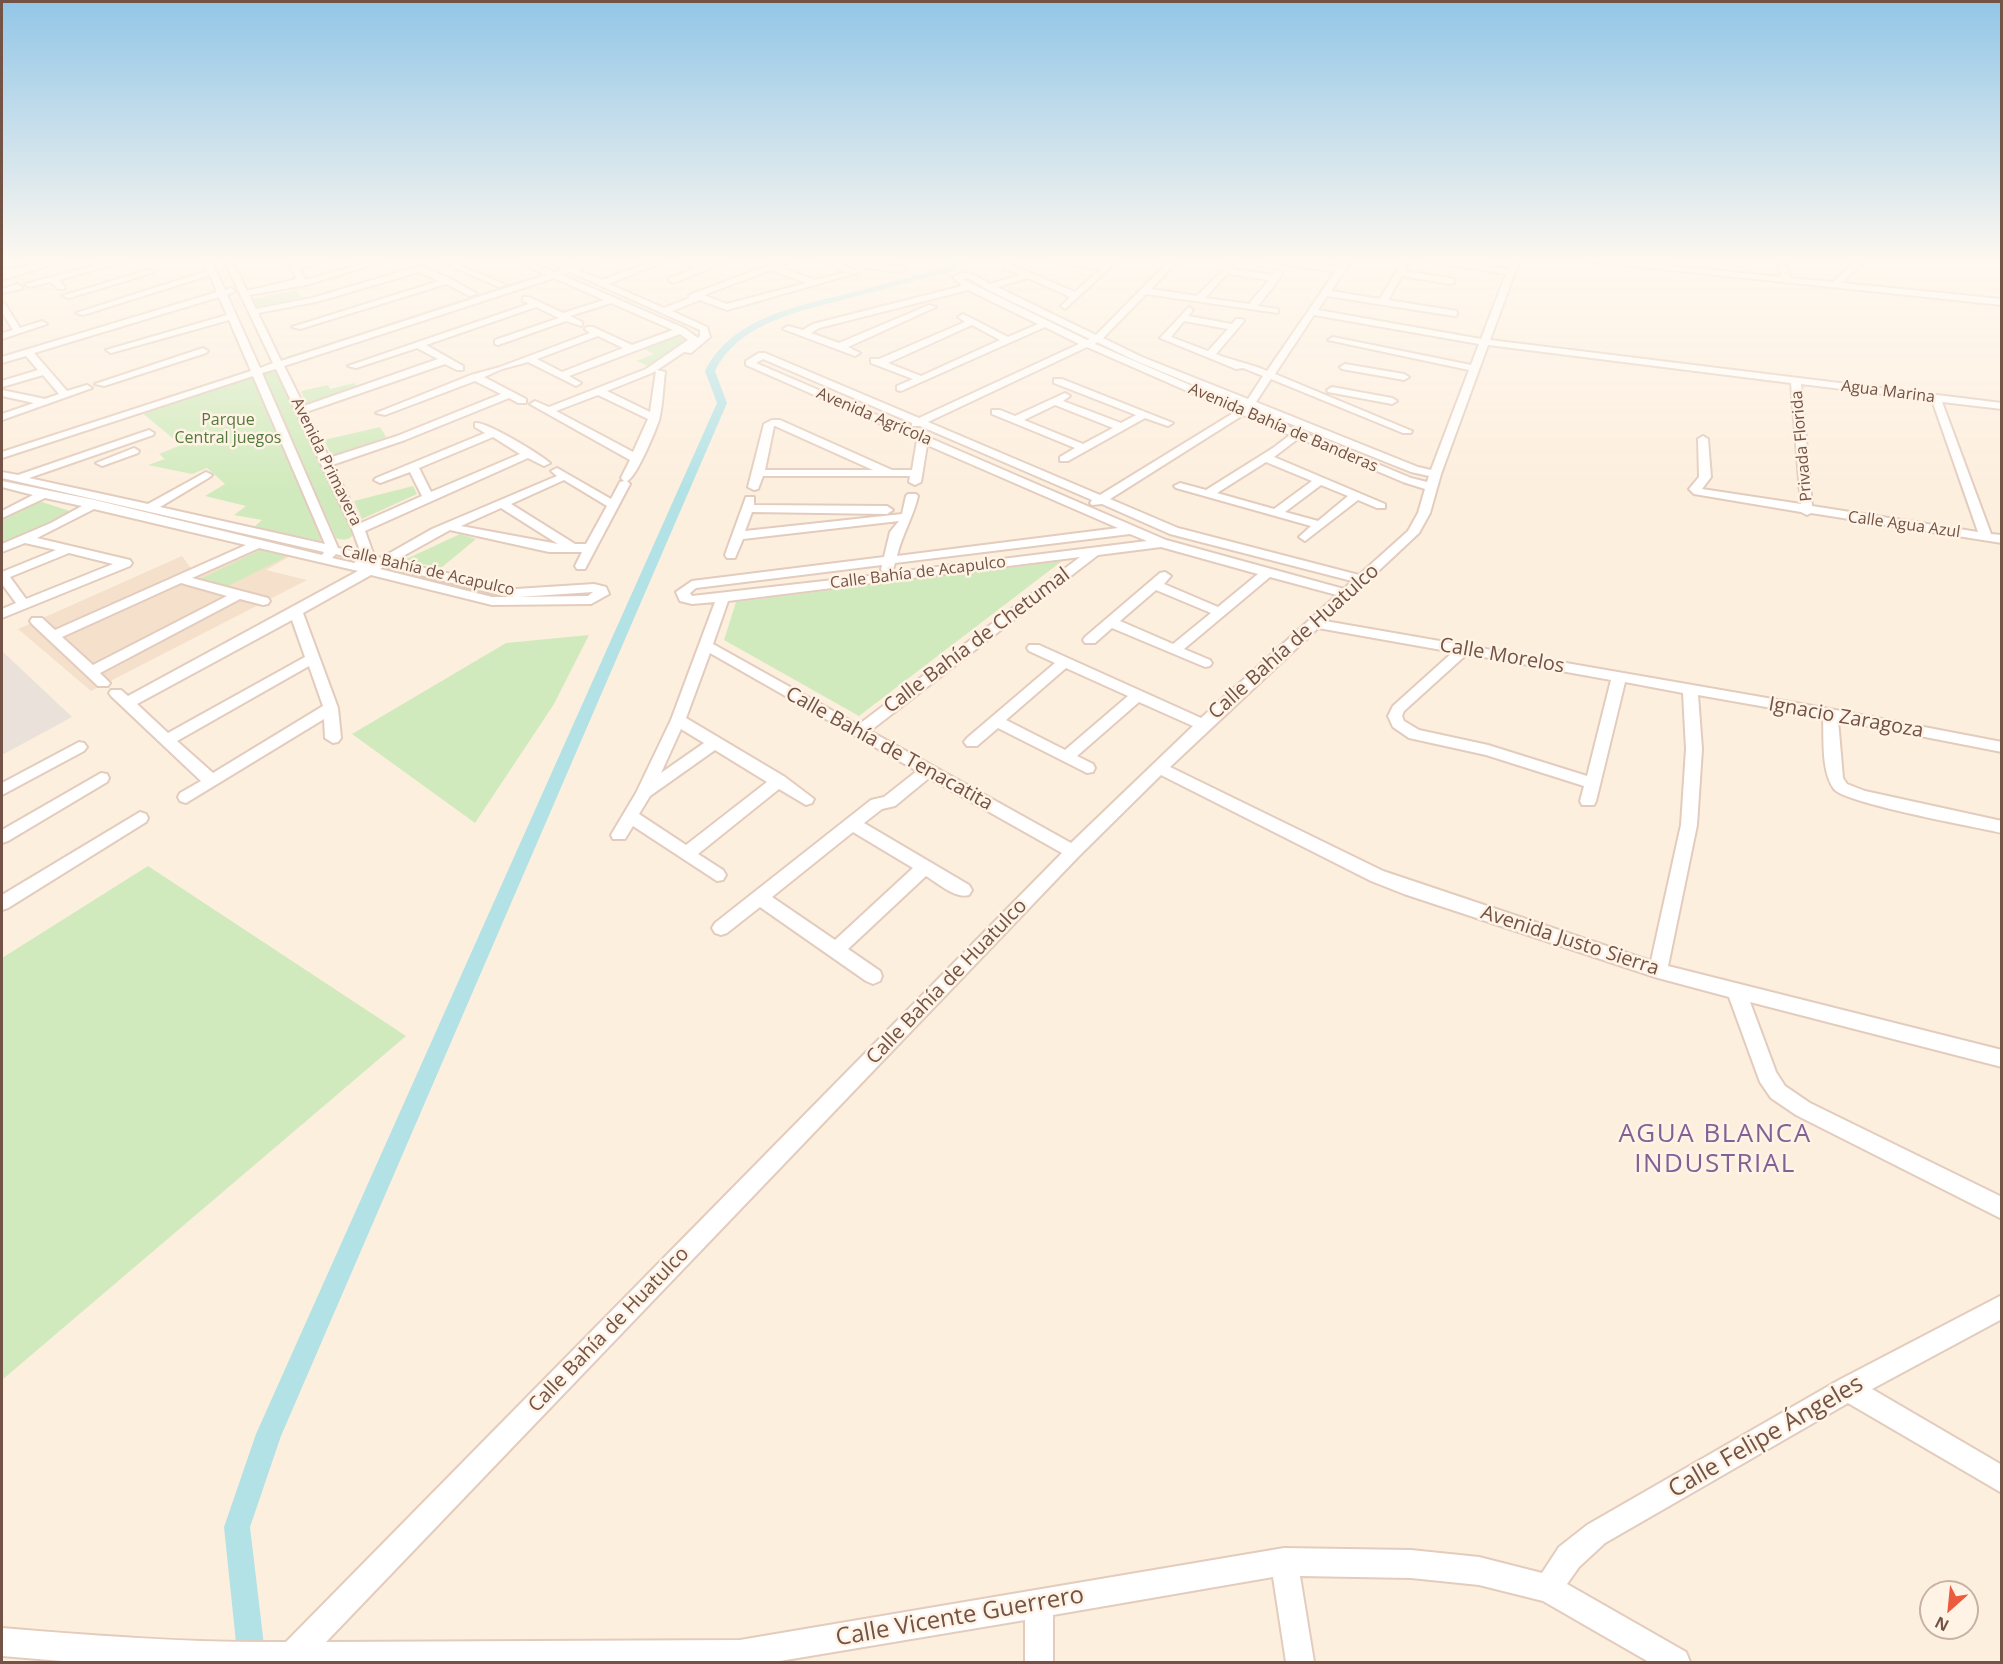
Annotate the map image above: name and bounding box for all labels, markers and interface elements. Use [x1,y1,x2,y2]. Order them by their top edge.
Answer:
street label: Agua Marina [1840,377,1936,407]
street label: Avenida Bahía de Banderas [1185,379,1381,477]
street label: Avenida Agrícola [813,384,935,450]
street label: Privada Florida [1788,390,1816,502]
street label: Avenida Primavera [287,395,365,529]
park label: Parque Central juegos [175,410,281,448]
street label: Calle Agua Azul [1847,508,1961,542]
street label: Calle Bahía de Acapulco [340,542,516,600]
street label: Calle Bahía de Acapulco [829,553,1007,593]
street label: Calle Bahía de Huatulco [1204,559,1384,725]
street label: Calle Bahía de Chetumal [879,563,1075,719]
street label: Calle Morelos [1438,633,1566,679]
street label: Calle Bahía de Tenacatita [781,682,997,816]
street label: Ignacio Zaragoza [1767,693,1925,743]
street label: Calle Bahía de Huatulco [862,894,1032,1070]
street label: Avenida Justo Sierra [1478,901,1662,981]
district label: AGUA BLANCA INDUSTRIAL [1618,1119,1812,1180]
street label: Calle Bahía de Huatulco [524,1242,694,1418]
street label: Calle Felipe Ángeles [1664,1370,1868,1504]
north arrow [1919,1580,1979,1640]
street label: Calle Vicente Guerrero [834,1581,1086,1653]
text: N [1931,1612,1953,1637]

